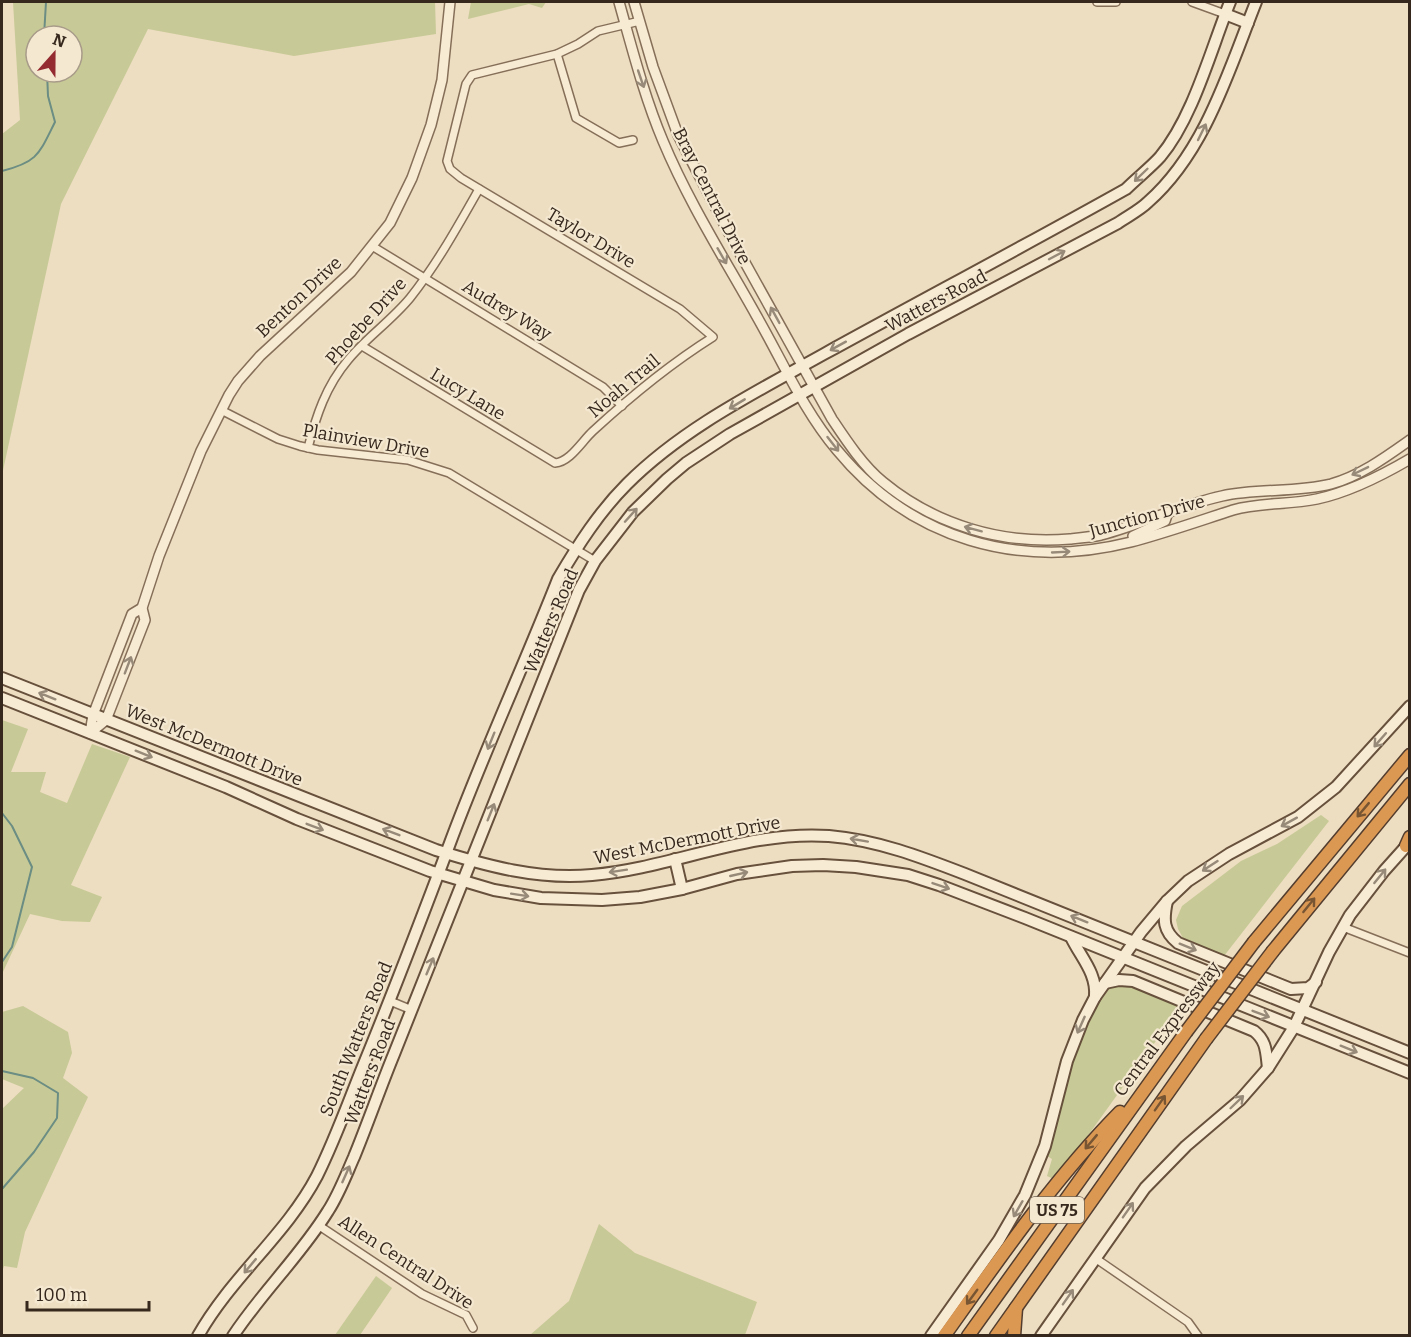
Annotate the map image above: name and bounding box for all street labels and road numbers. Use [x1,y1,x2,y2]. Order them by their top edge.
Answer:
street label: Bray Central Drive [668,124,756,268]
street label: Taylor Drive [543,203,639,273]
street label: Benton Drive [252,252,346,342]
street label: Watters Road [882,265,991,337]
street label: Phoebe Drive [321,273,411,369]
street label: Audrey Way [459,275,556,345]
street label: Noah Trail [584,350,664,422]
street label: Lucy Lane [426,363,510,425]
street label: Plainview Drive [301,419,431,463]
street label: Junction Drive [1086,490,1207,542]
street label: Watters Road [519,565,583,677]
street label: West McDermott Drive [122,699,306,791]
street label: West McDermott Drive [592,811,782,869]
street label: Central Expressway [1109,957,1225,1101]
street label: South Watters Road [315,959,397,1119]
street label: Watters Road [340,1016,400,1128]
road number: US 75 [1030,1197,1084,1223]
street label: Allen Central Drive [334,1210,478,1314]

